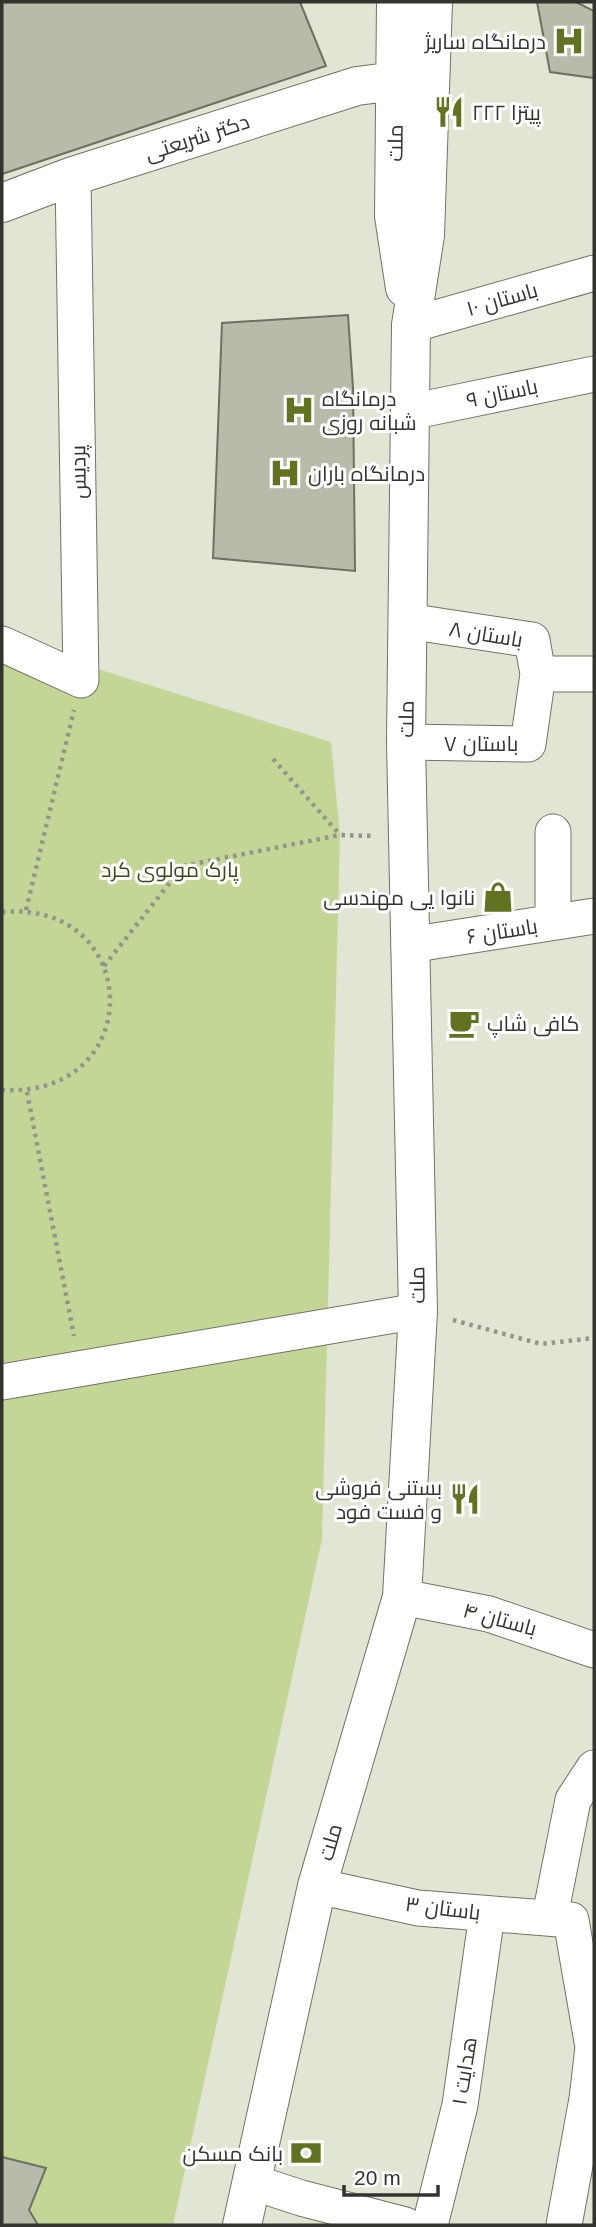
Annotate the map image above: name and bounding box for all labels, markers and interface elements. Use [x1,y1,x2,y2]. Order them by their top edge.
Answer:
hospital icon: درمانگاه ساریژ [552,24,586,58]
place label: درمانگاه ساریژ [424,30,546,54]
restaurant icon: پیتزا ۲۲۲ [432,95,466,129]
place label: پیتزا ۲۲۲ [472,101,541,127]
street label: دکتر شریعتی [142,109,253,167]
street label: ملت [383,124,407,162]
street label: باستان ۱۰ [464,278,541,322]
street label: باستان ۹ [464,374,540,414]
place label: درمانگاه شبانه روزی [322,387,417,436]
hospital icon: درمانگاه شبانه روزی [282,393,316,427]
street label: پردیس [66,444,93,499]
hospital icon: درمانگاه باران [268,456,302,490]
place label: درمانگاه باران [308,462,425,487]
street label: باستان ۸ [447,617,525,653]
street label: ملت [394,700,418,738]
street label: باستان ۷ [444,732,518,757]
park label: پارک مولوی کرد [101,858,239,884]
shop icon: نانوا یی مهندسی [481,880,515,914]
place label: نانوا یی مهندسی [323,886,475,911]
street label: باستان ۶ [465,914,539,950]
cafe icon: کافی شاپ [447,1006,481,1040]
place label: کافی شاپ [487,1012,579,1038]
street label: ملت [405,1266,429,1304]
place label: بستنی فروشی و فست فود [315,1476,442,1524]
restaurant icon: بستنی فروشی و فست فود [448,1482,482,1516]
street label: باستان ۴ [460,1598,539,1642]
street label: ملت [314,1821,346,1863]
street label: باستان ۳ [404,1892,482,1926]
street label: هدایت ۱ [447,2035,481,2107]
bank icon: بانک مسکن [289,2136,323,2170]
place label: بانک مسکن [183,2142,283,2167]
scale bar [344,2154,438,2198]
text: 20 m [354,2166,401,2189]

